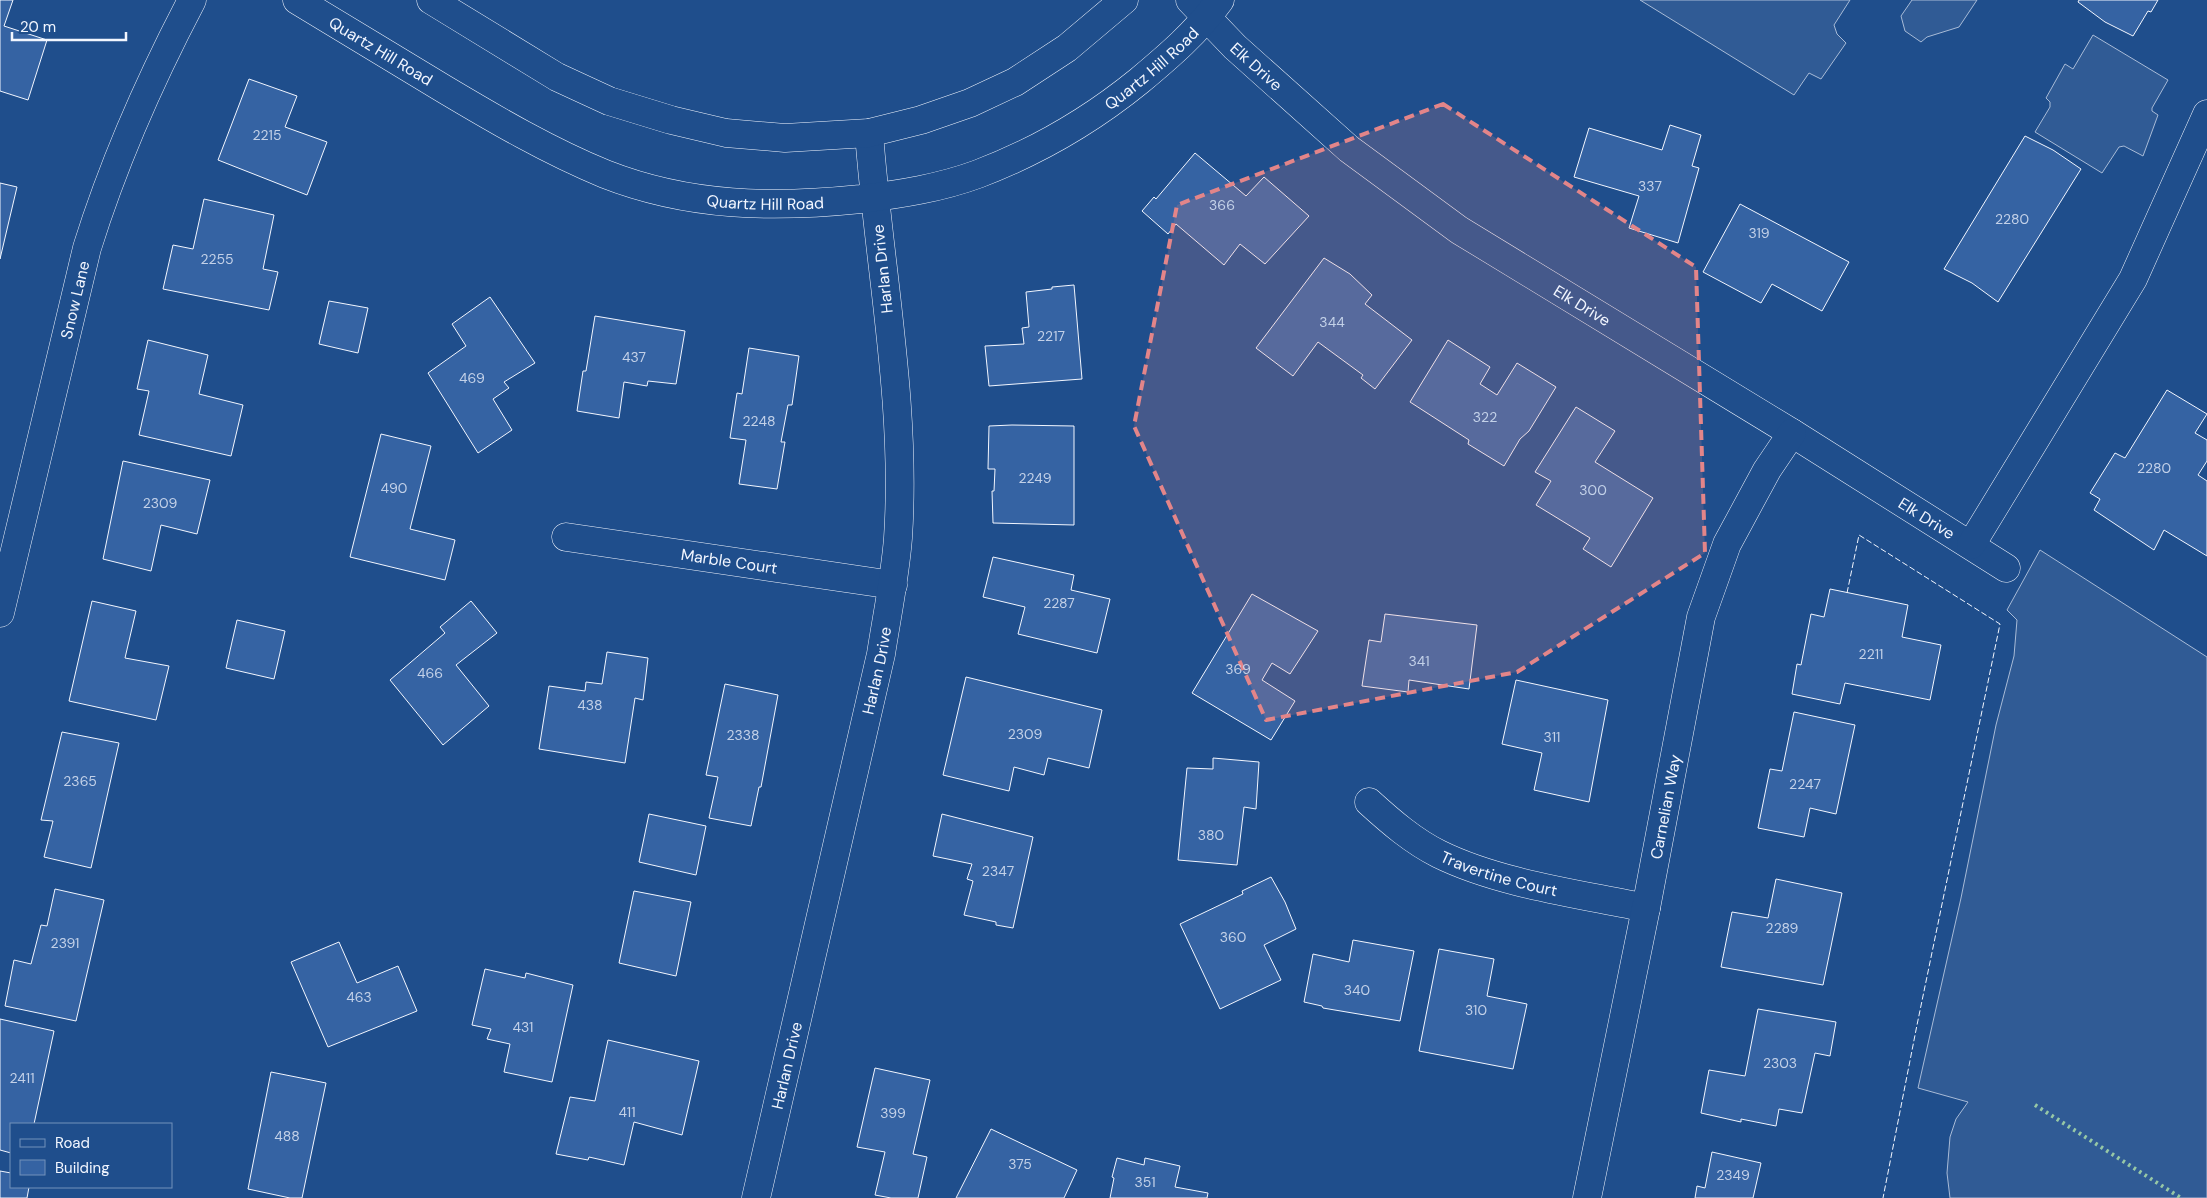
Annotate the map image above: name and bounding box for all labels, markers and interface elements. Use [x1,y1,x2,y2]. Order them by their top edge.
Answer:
scale bar [12,10,126,42]
street label: Quartz Hill Road [325,12,436,91]
text: 20 m [20,17,56,37]
street label: Quartz Hill Road [1100,23,1203,115]
street label: Elk Drive [1226,38,1287,95]
house number: 2215 [252,126,282,144]
house number: 337 [1638,177,1662,195]
street label: Quartz Hill Road [705,190,825,215]
house number: 366 [1209,196,1235,214]
house number: 2280 [1995,210,2029,228]
street label: Harlan Drive [867,224,898,314]
house number: 319 [1748,224,1770,242]
house number: 2255 [200,250,234,268]
street label: Snow Lane [56,259,95,341]
street label: Elk Drive [1550,280,1614,331]
house number: 344 [1319,313,1345,331]
house number: 2217 [1037,327,1065,345]
house number: 437 [622,348,646,366]
house number: 469 [459,369,485,387]
house number: 322 [1473,408,1497,426]
house number: 2248 [743,412,775,430]
house number: 2280 [2137,459,2171,477]
house number: 2249 [1018,469,1052,487]
house number: 490 [381,479,407,497]
house number: 300 [1579,481,1607,499]
street label: Elk Drive [1894,493,1959,544]
house number: 2309 [143,494,178,512]
street label: Marble Court [679,544,779,579]
house number: 2287 [1043,594,1075,612]
street label: Harlan Drive [857,625,896,717]
house number: 2211 [1859,645,1883,663]
house number: 341 [1408,652,1430,670]
house number: 369 [1225,660,1251,678]
house number: 466 [417,664,443,682]
house number: 438 [577,696,603,714]
house number: 2309 [1008,725,1043,743]
house number: 2338 [726,726,760,744]
house number: 311 [1544,728,1560,746]
street label: Carnelian Way [1645,753,1686,861]
house number: 2365 [63,772,97,790]
house number: 2247 [1789,775,1821,793]
house number: 380 [1198,826,1224,844]
street label: Travertine Court [1437,846,1559,901]
house number: 2347 [982,862,1014,880]
house number: 2289 [1766,919,1799,937]
house number: 360 [1220,928,1246,946]
house number: 2391 [51,934,79,952]
house number: 340 [1344,981,1370,999]
house number: 463 [346,988,372,1006]
house number: 310 [1465,1001,1487,1019]
house number: 431 [513,1018,533,1036]
street label: Harlan Drive [767,1020,807,1111]
house number: 2303 [1763,1054,1797,1072]
house number: 2411 [9,1069,35,1087]
house number: 411 [618,1103,636,1121]
house number: 399 [880,1104,906,1122]
legend [10,1123,172,1188]
house number: 488 [274,1127,300,1145]
text: Road [55,1133,90,1153]
house number: 375 [1008,1155,1032,1173]
text: Building [55,1158,110,1178]
house number: 2349 [1716,1166,1750,1184]
house number: 351 [1134,1173,1156,1191]

